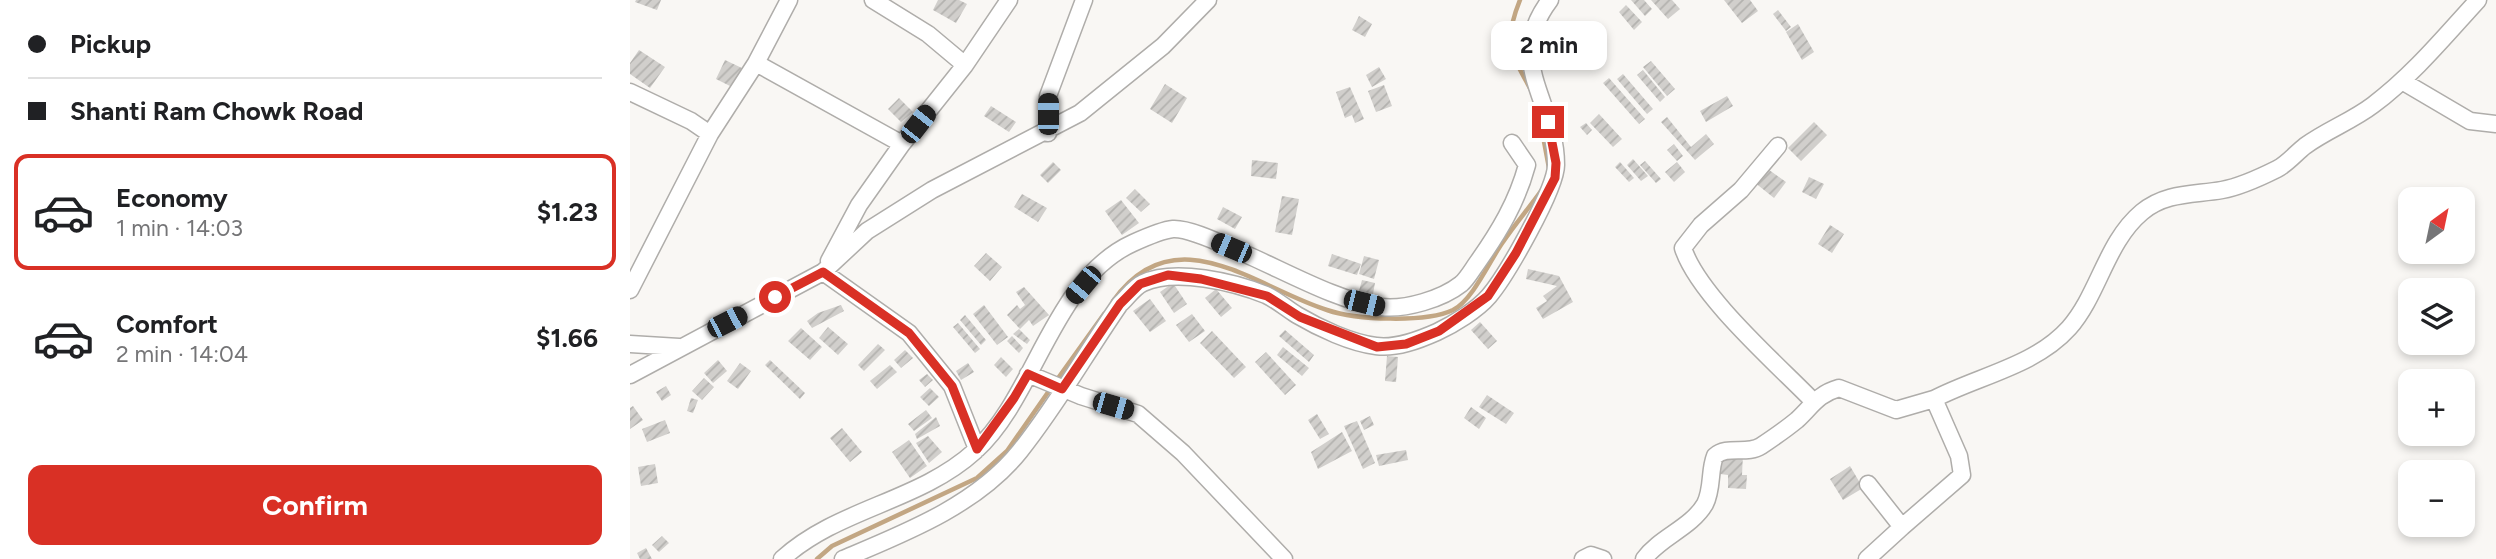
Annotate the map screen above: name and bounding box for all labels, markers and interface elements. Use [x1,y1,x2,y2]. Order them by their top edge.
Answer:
callout: 2 min [1490,20,1606,69]
text: Pickup [70,28,151,60]
text: 2 min [1520,31,1578,59]
car [1038,93,1059,135]
text: Shanti Ram Chowk Road [70,95,363,127]
car [897,101,940,147]
route end [1532,106,1564,138]
icon: car [32,181,95,244]
text: Economy [116,182,228,214]
north arrow [2398,187,2474,264]
map controls [2398,187,2475,537]
text: $1.23 [537,196,598,228]
text: 1 min · 14:03 [116,214,243,242]
car [1208,230,1255,266]
car [1062,262,1105,308]
button: layers [2398,278,2475,355]
route start [759,281,791,313]
car [1342,288,1387,318]
car [704,303,751,341]
icon: car [32,307,95,370]
text: Comfort [116,308,218,340]
text: $1.66 [536,322,598,354]
text: 2 min · 14:04 [116,340,248,368]
button: + [2398,369,2475,446]
car [1090,390,1137,422]
button: − [2398,460,2475,537]
button: Confirm [28,465,602,545]

